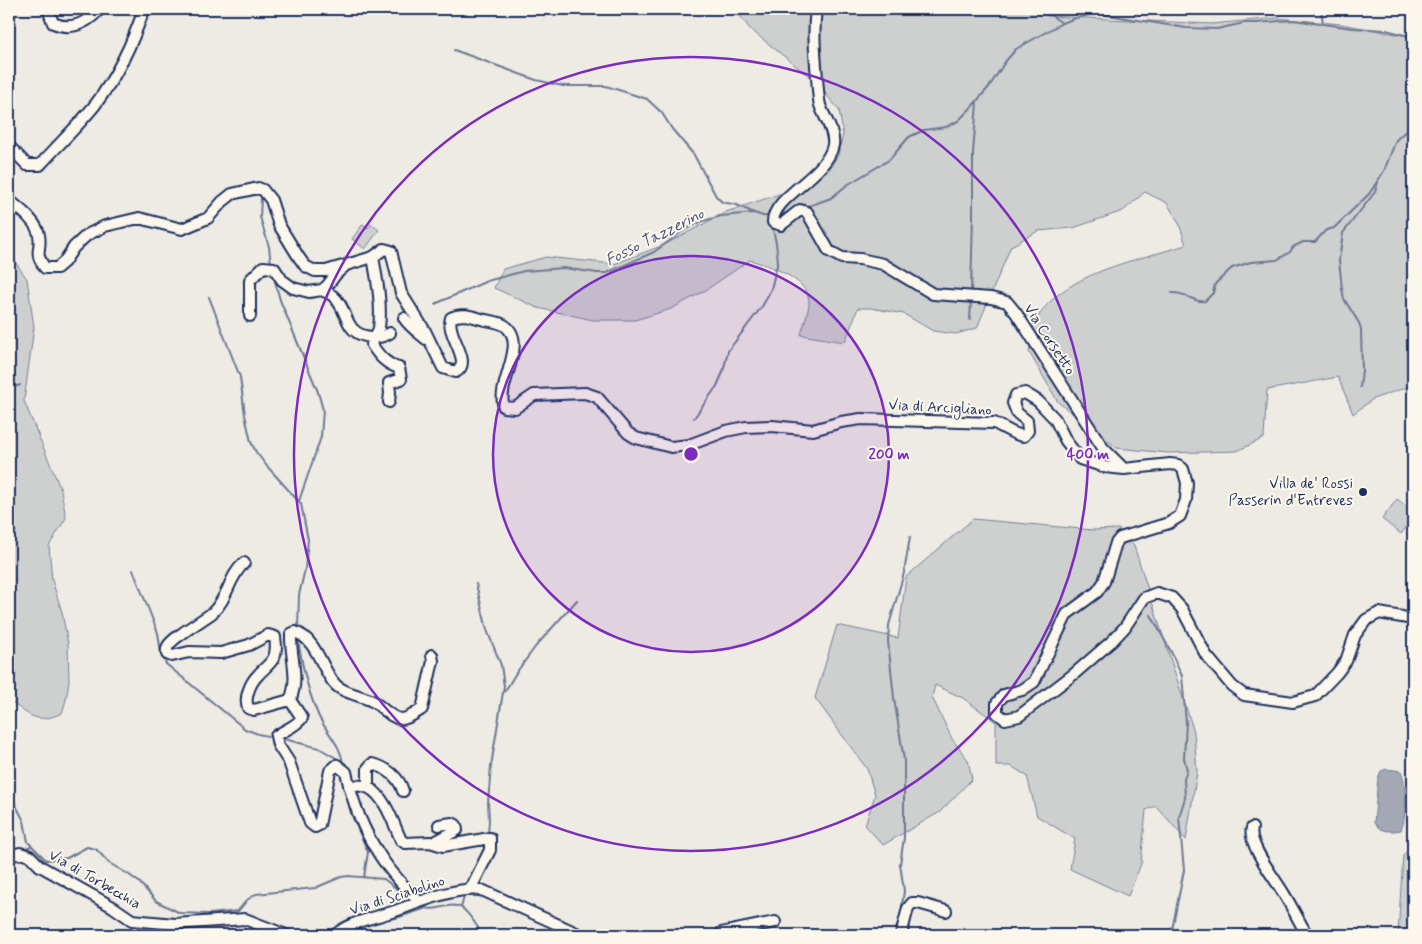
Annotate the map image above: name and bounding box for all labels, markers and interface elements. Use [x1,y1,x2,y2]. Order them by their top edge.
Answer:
water label: Fosso Tazzerino [602,203,708,271]
street label: Via Corsetto [1019,300,1080,379]
street label: Via di Arcigliano [888,395,992,422]
centre of rings [682,445,700,463]
text: 200 m [869,445,910,465]
text: 400 m [1067,445,1109,465]
place label: Villa de' Rossi Passerin d'Entreves [1228,474,1353,511]
marker: Villa de' Rossi Passerin d'Entreves [1357,486,1369,498]
street label: Via di Torbecchia [45,845,144,914]
street label: Via di Sciabolino [347,871,447,921]

